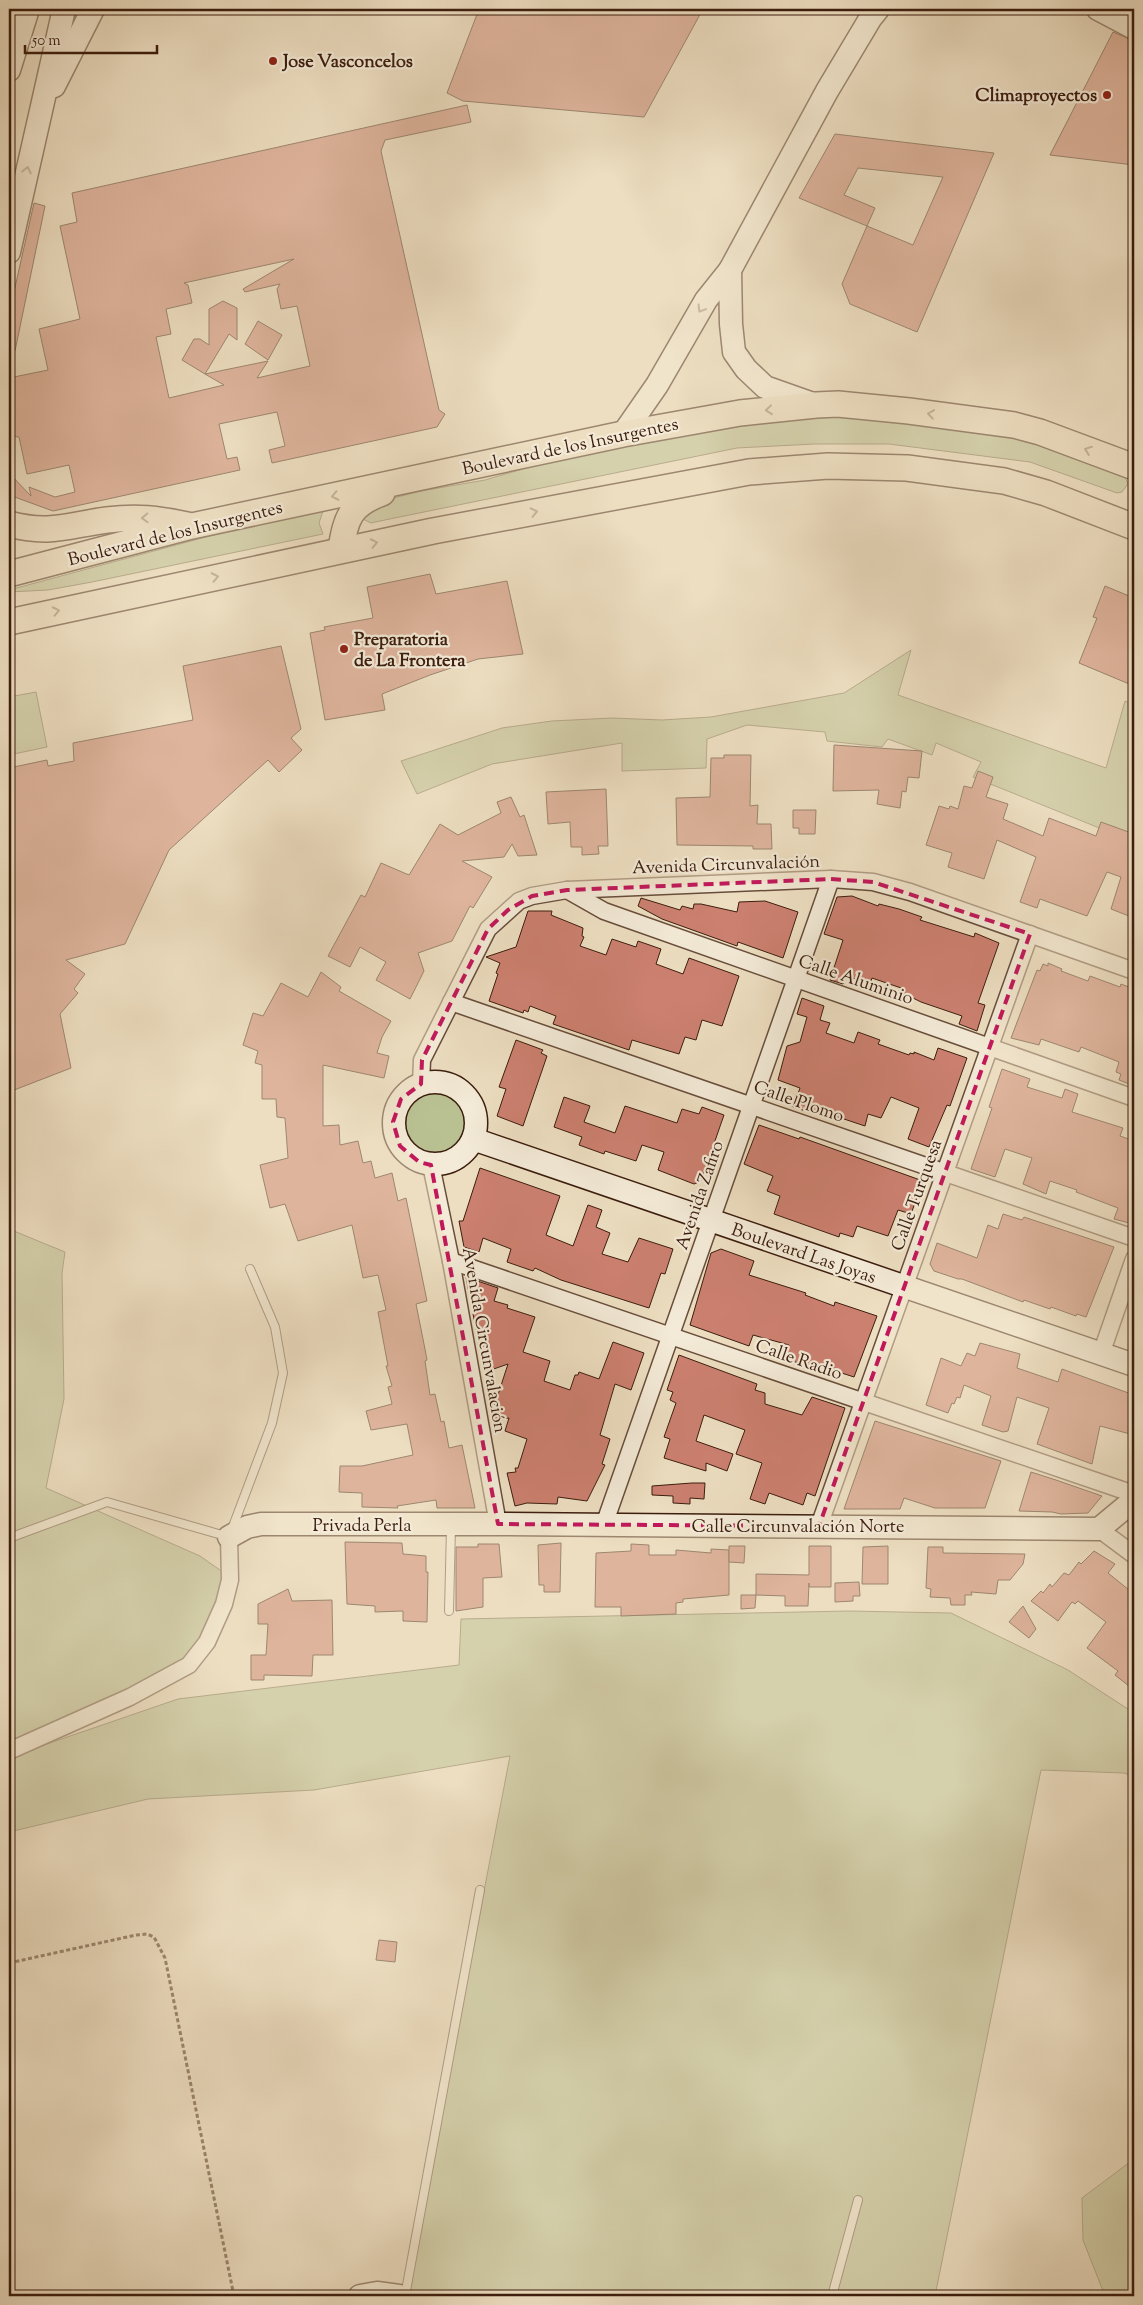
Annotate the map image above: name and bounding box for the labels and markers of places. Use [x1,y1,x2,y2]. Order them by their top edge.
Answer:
place label: Jose Vasconcelos [281,50,413,76]
marker: Jose Vasconcelos [267,55,279,67]
place label: Climaproyectos [975,84,1097,110]
marker: Climaproyectos [1101,89,1113,101]
place label: Preparatoria de La Frontera [354,628,466,675]
marker: Preparatoria de La Frontera [338,643,350,655]

